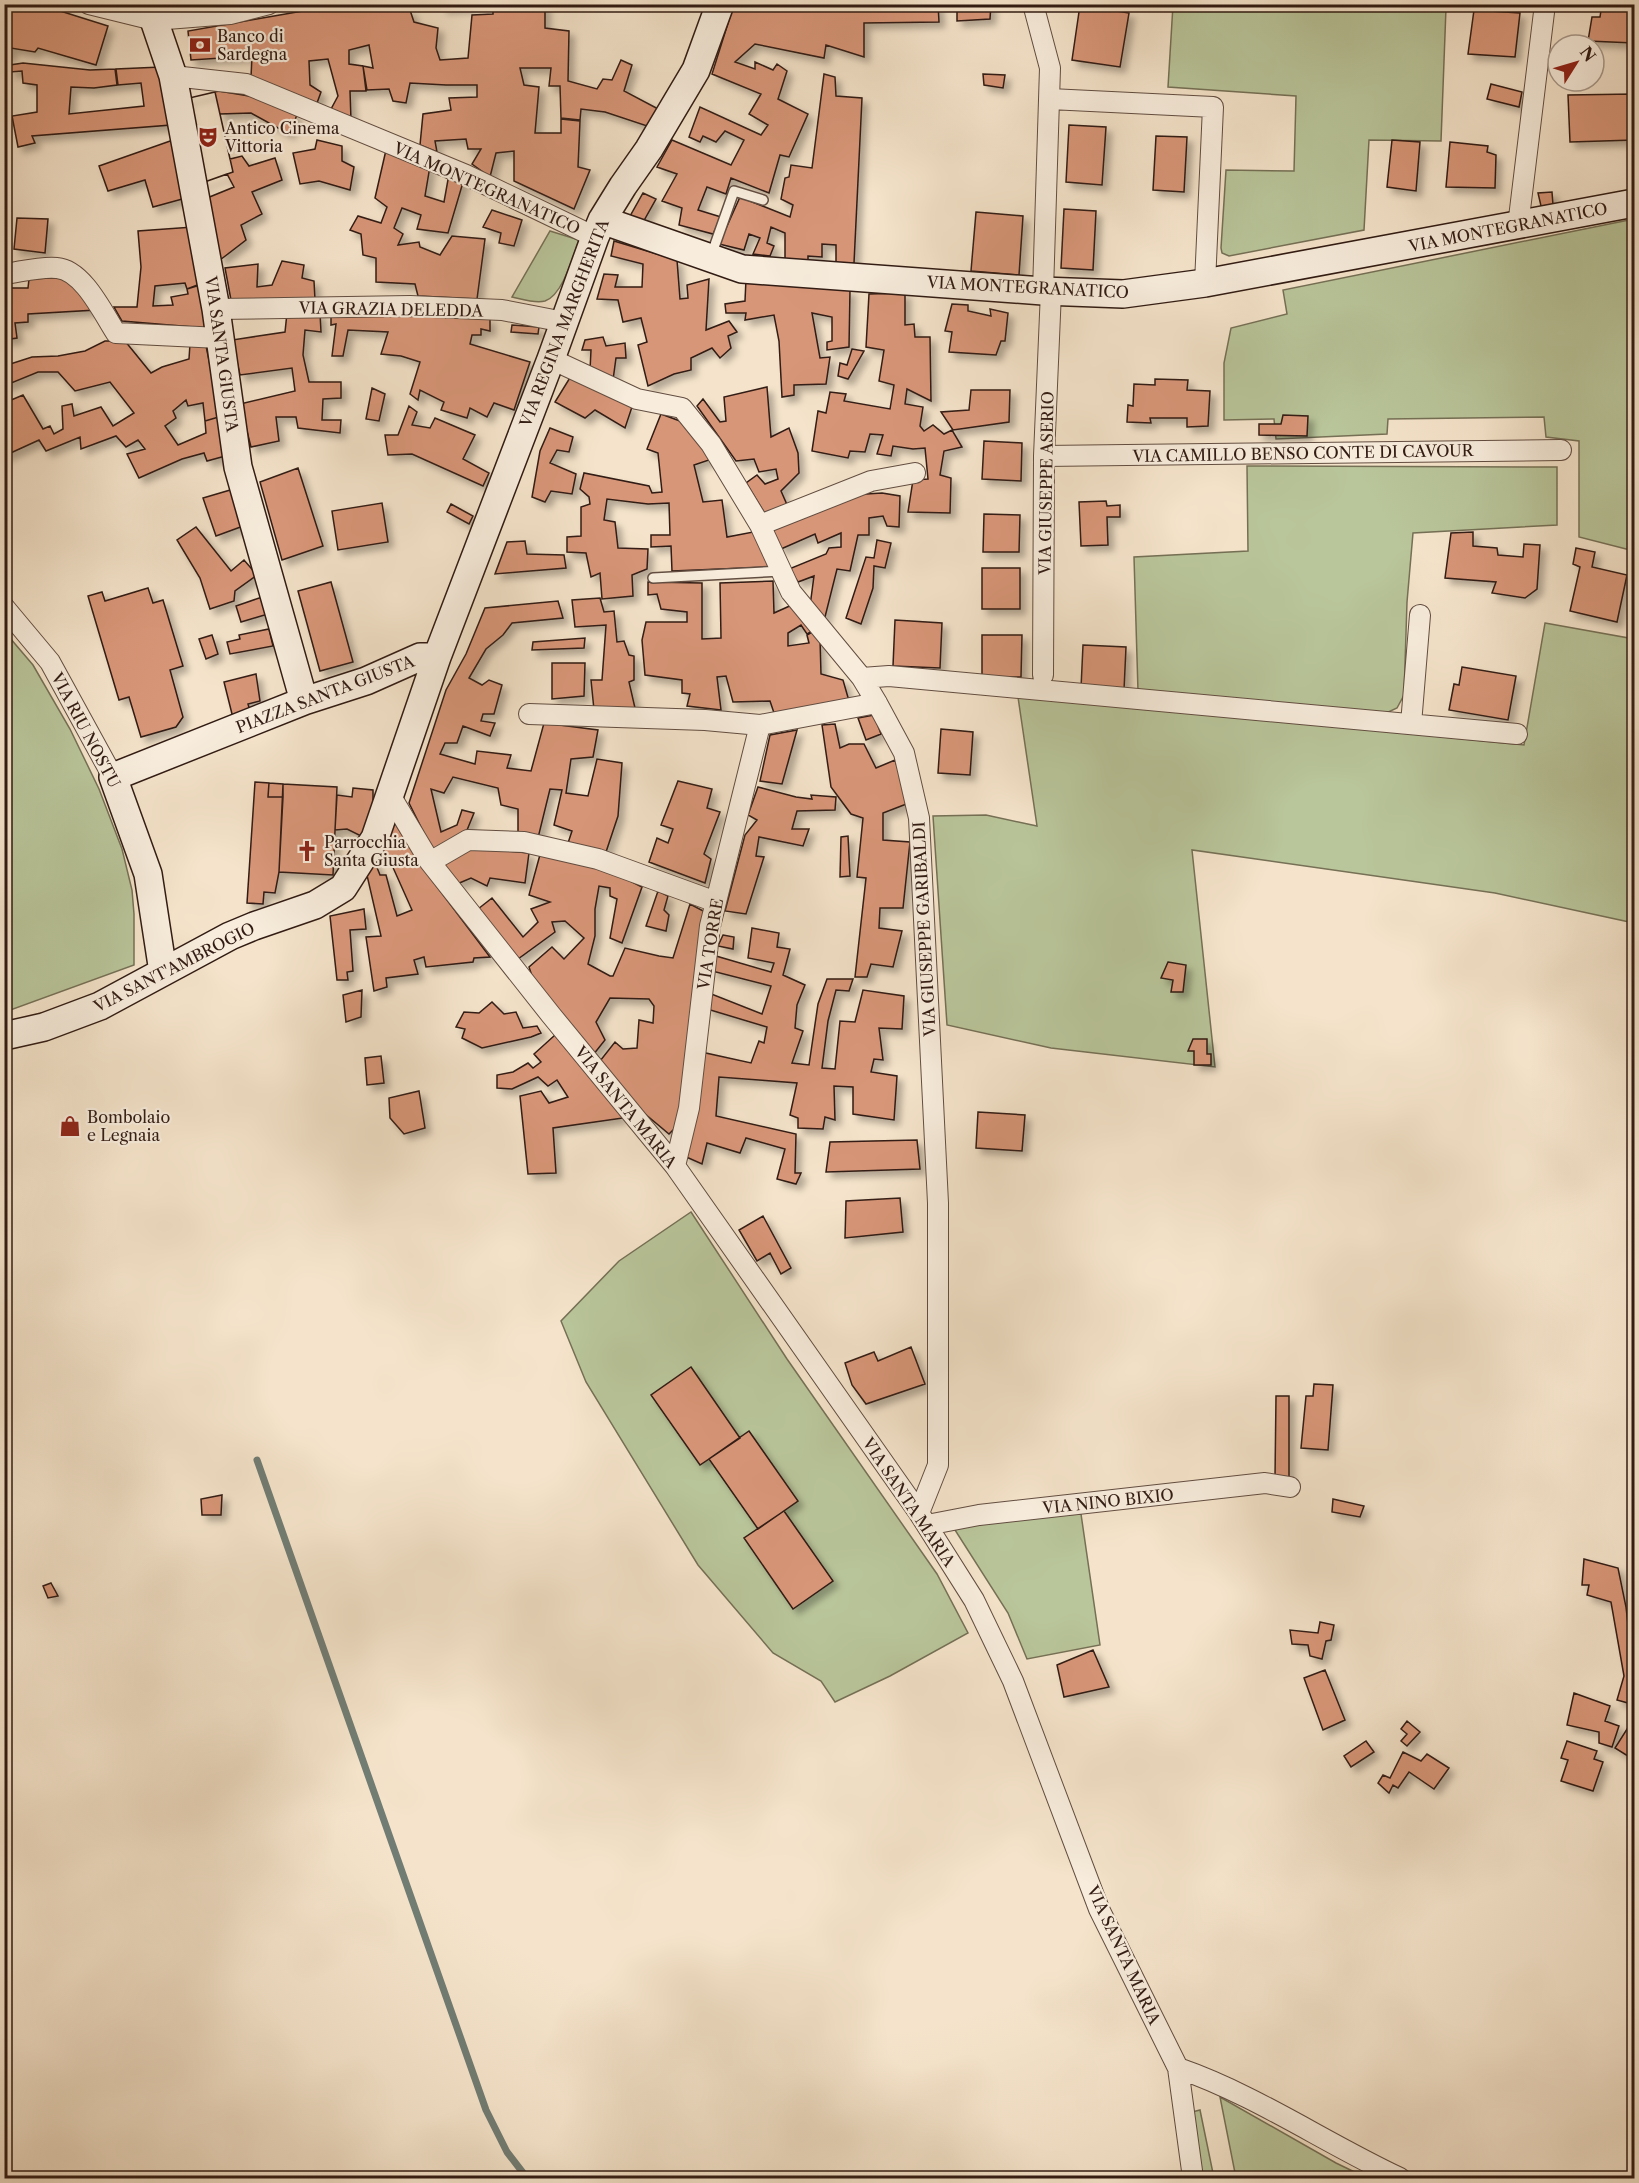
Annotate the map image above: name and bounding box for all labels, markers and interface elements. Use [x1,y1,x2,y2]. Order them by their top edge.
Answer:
place label: Banco di Sardegna [217,26,288,64]
bank icon: Banco di Sardegna [188,33,212,57]
north arrow [1546,33,1606,93]
text: N [1576,42,1600,66]
place label: Antico Cinema Vittoria [224,118,340,156]
theatre icon: Antico Cinema Vittoria [196,125,220,149]
street label: VIA MONTEGRANATICO [390,137,583,238]
street label: VIA MONTEGRANATICO [1406,198,1609,256]
street label: VIA REGINA MARGHERITA [515,215,613,431]
street label: VIA MONTEGRANATICO [926,272,1129,302]
street label: VIA SANTA GIUSTA [201,274,243,434]
street label: VIA GRAZIA DELEDDA [298,297,484,321]
street label: VIA GIUSEPPE ASERIO [1034,391,1058,576]
street label: VIA CAMILLO BENSO CONTE DI CAVOUR [1132,440,1475,466]
street label: PIAZZA SANTA GIUSTA [233,650,418,737]
street label: VIA RIU NOSTU [47,668,125,791]
street label: VIA GIUSEPPE GARIBALDI [908,821,940,1038]
place label: Parrocchia Santa Giusta [324,832,419,870]
church icon: Parrocchia Santa Giusta [295,839,319,863]
street label: VIA TORRE [693,897,727,992]
street label: VIA SANT'AMBROGIO [89,918,258,1017]
street label: VIA SANTA MARIA [570,1041,682,1173]
place label: Bombolaio e Legnaia [87,1107,170,1145]
shop icon: Bombolaio e Legnaia [58,1114,82,1138]
street label: VIA SANTA MARIA [858,1433,960,1571]
street label: VIA NINO BIXIO [1040,1484,1175,1518]
street label: VIA SANTA MARIA [1083,1881,1166,2029]

